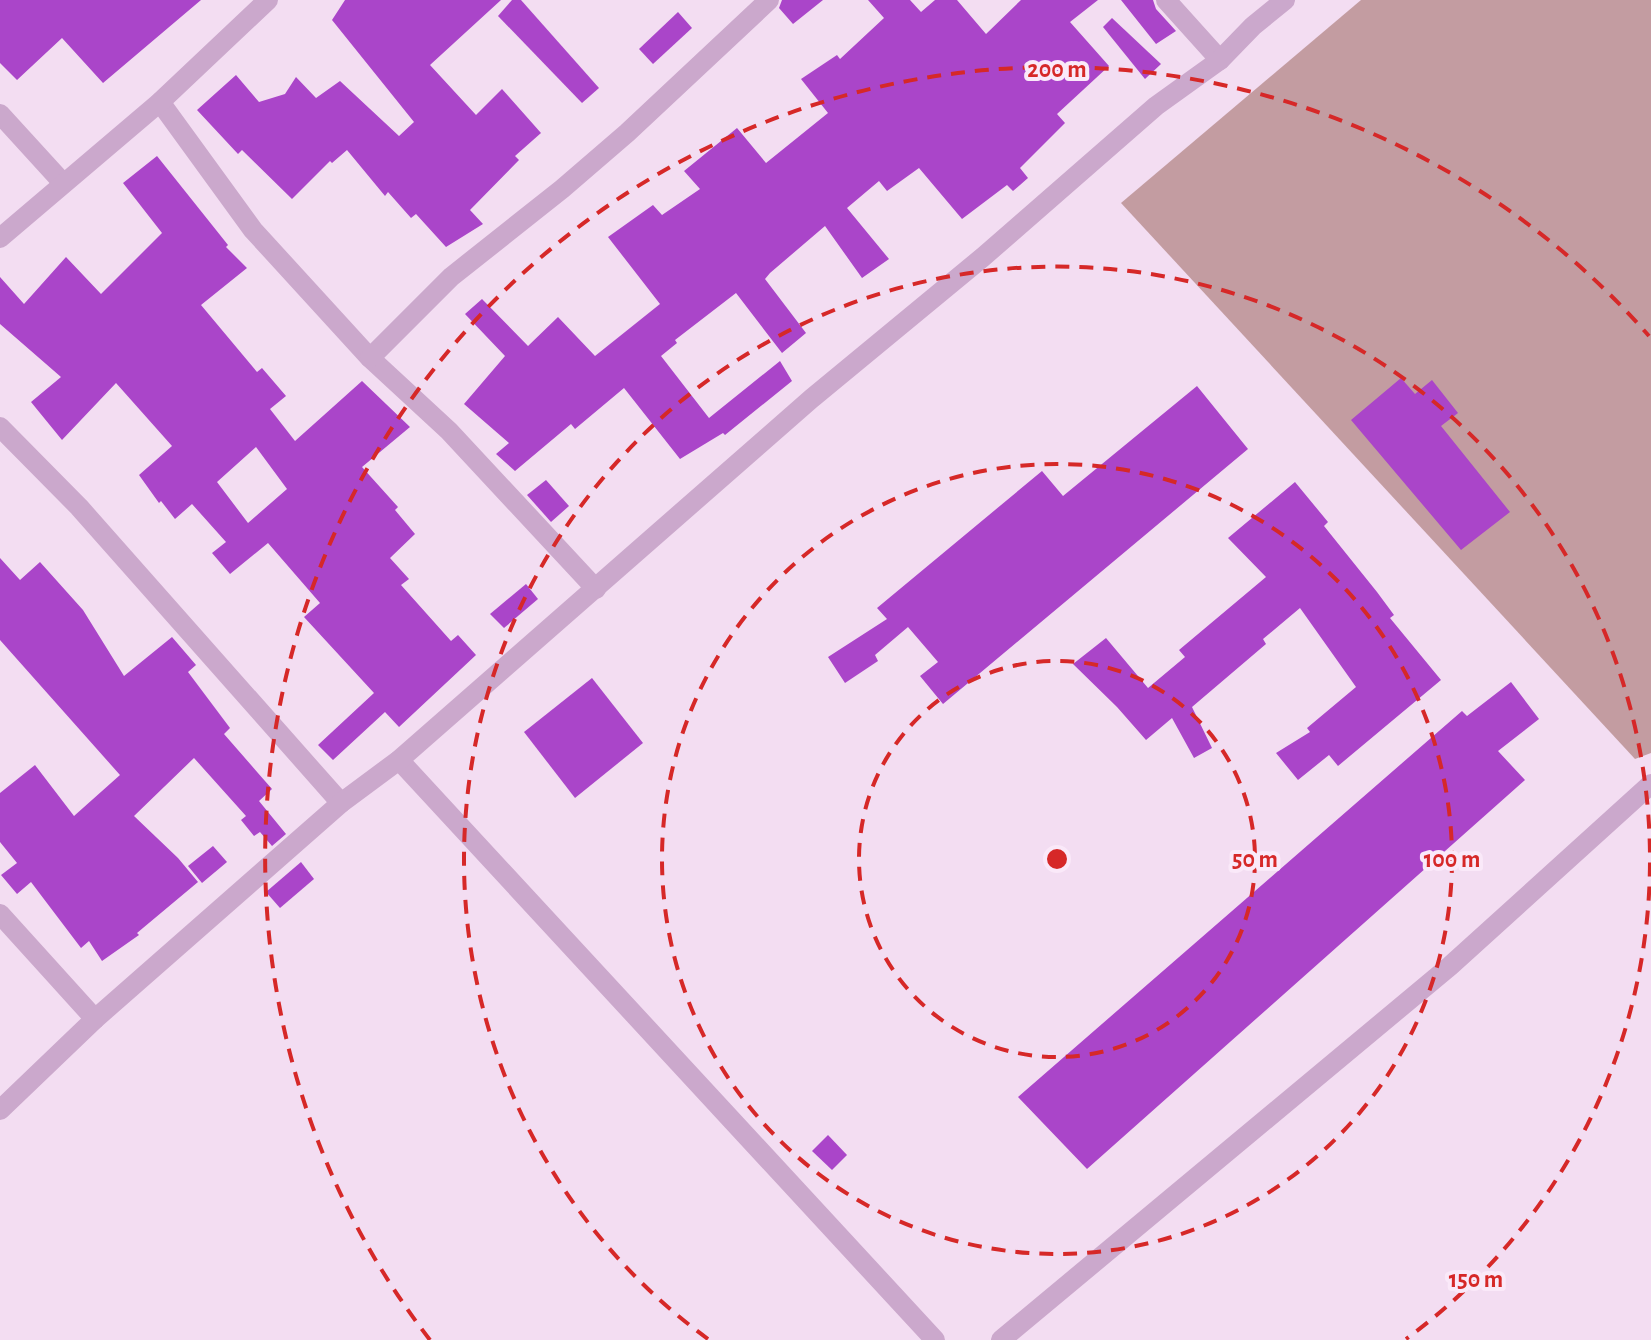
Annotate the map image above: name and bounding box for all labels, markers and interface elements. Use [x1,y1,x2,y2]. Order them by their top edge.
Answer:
text: 200 m [1027,58,1087,82]
centre of rings [1043,845,1071,873]
text: 50 m [1232,848,1278,872]
text: 100 m [1424,848,1480,872]
text: 150 m [1449,1268,1503,1292]

